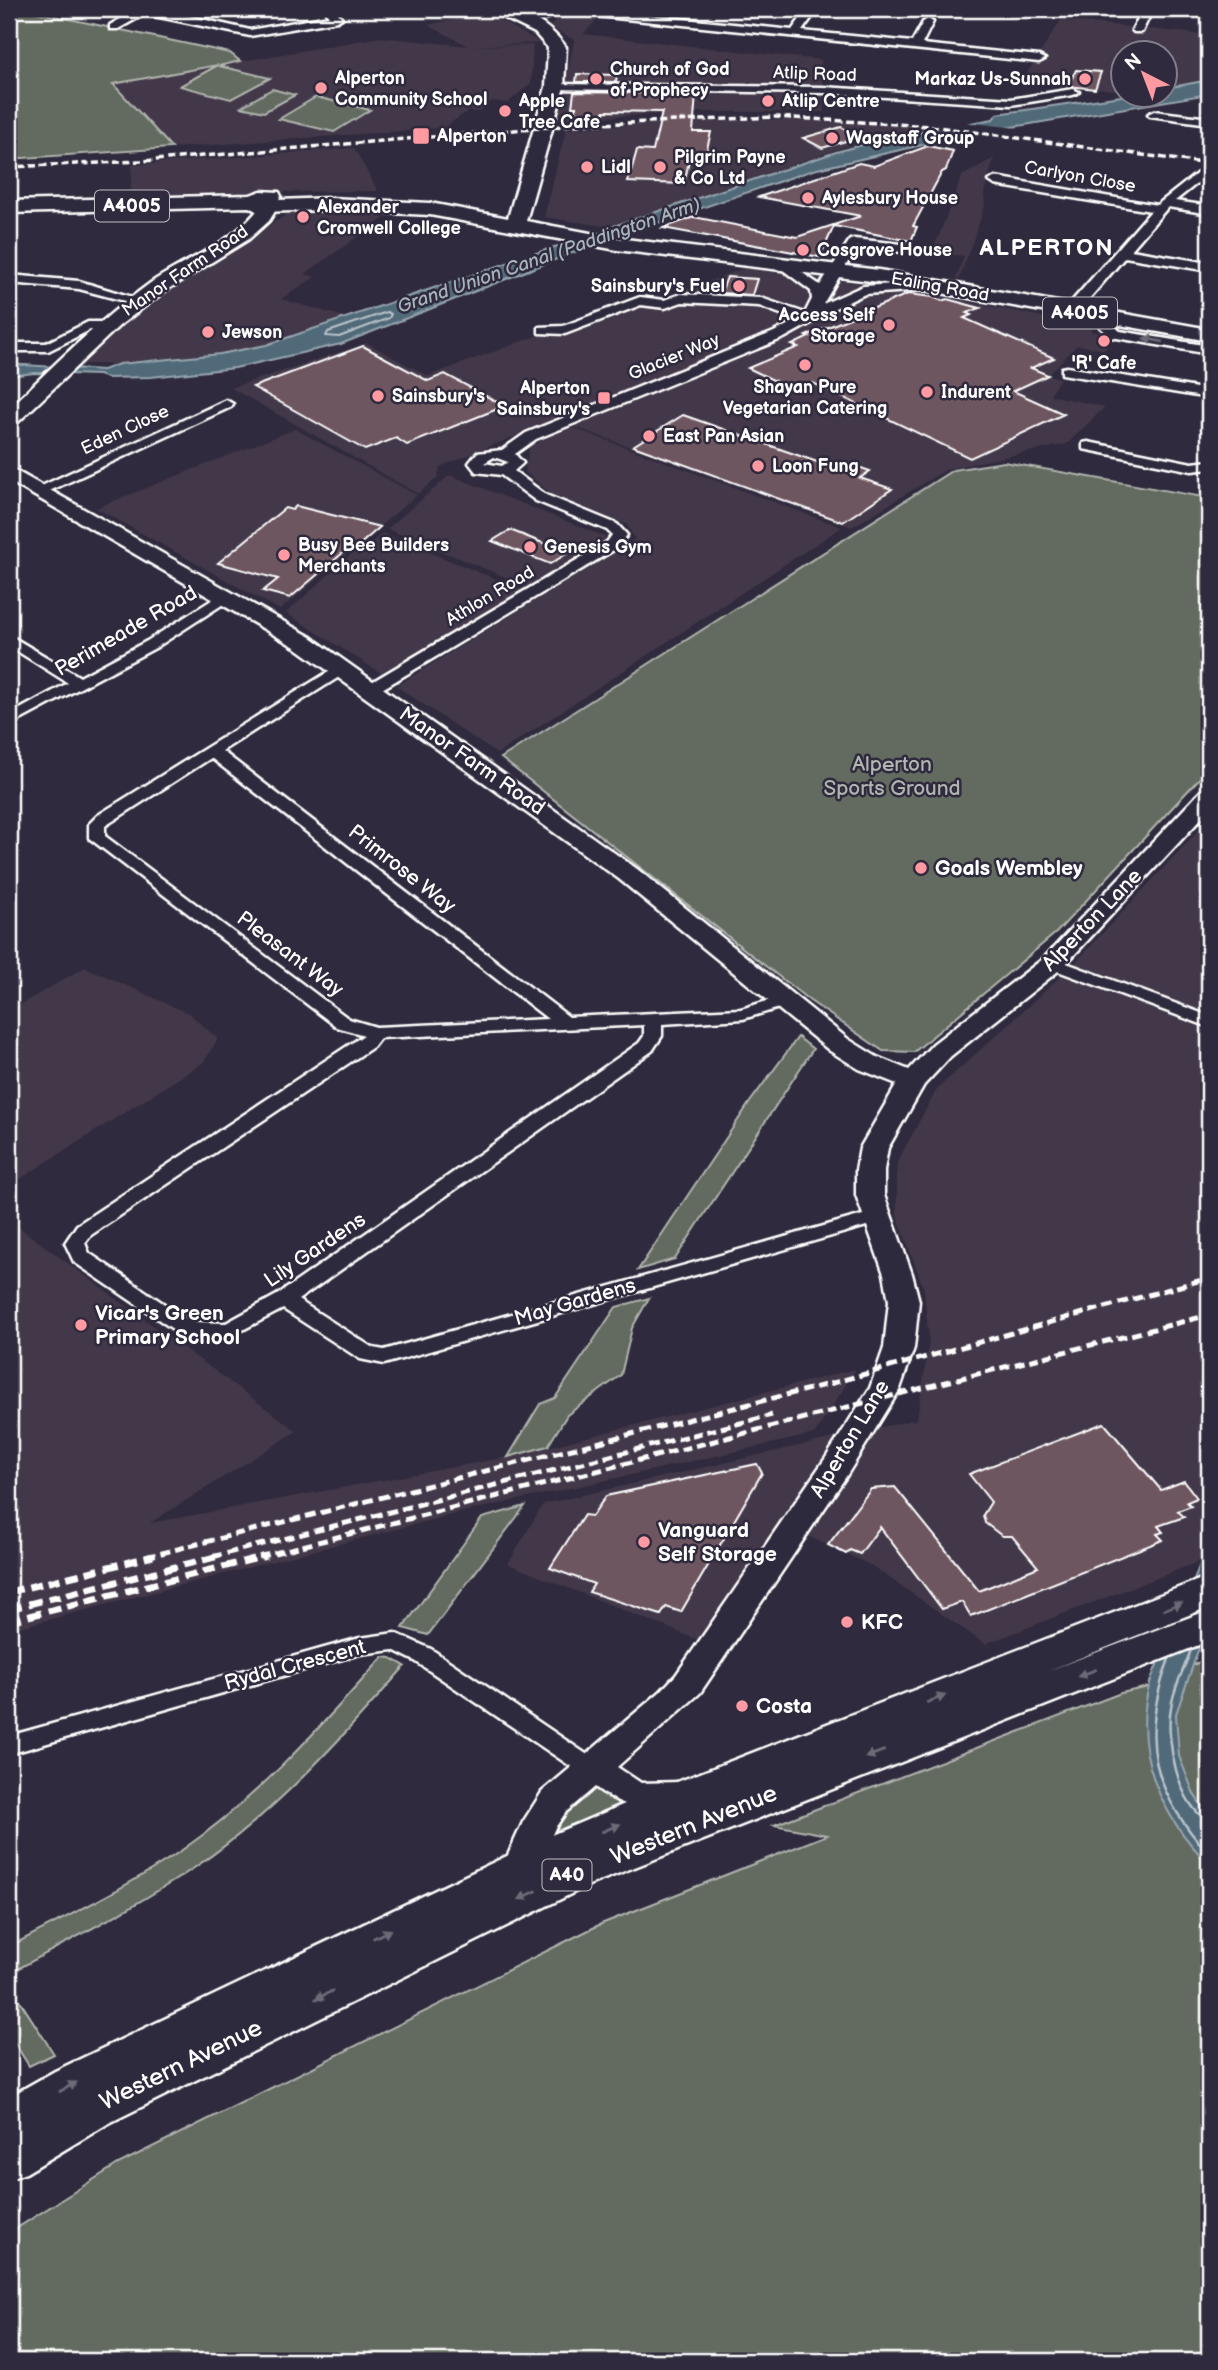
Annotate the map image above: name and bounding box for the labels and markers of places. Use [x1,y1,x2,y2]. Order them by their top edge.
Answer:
place label: Church of God of Prophecy [610,59,730,101]
place label: Alperton Community School [334,68,487,110]
place label: Markaz Us-Sunnah [915,69,1071,90]
marker: Church of God of Prophecy [588,71,604,87]
marker: Markaz Us-Sunnah [1077,71,1093,87]
marker: Alperton Community School [313,80,329,96]
place label: Apple Tree Cafe [518,91,600,133]
place label: Atlip Centre [781,91,880,112]
marker: Atlip Centre [760,93,776,109]
marker: Apple Tree Cafe [497,103,513,119]
marker: Alperton [411,126,431,146]
place label: Alperton [436,126,507,147]
place label: Wagstaff Group [846,128,974,149]
marker: Wagstaff Group [824,130,840,146]
place label: Pilgrim Payne & Co Ltd [674,147,786,189]
place label: Lidl [601,157,631,178]
marker: Lidl [579,159,595,175]
marker: Pilgrim Payne & Co Ltd [652,159,668,175]
place label: Aylesbury House [821,188,958,209]
marker: Aylesbury House [800,190,816,206]
place label: Alexander Cromwell College [316,197,461,239]
marker: Alexander Cromwell College [295,209,311,225]
place label: Cosgrove House [817,240,952,261]
marker: Cosgrove House [795,242,811,258]
place label: Sainsbury's Fuel [591,276,725,297]
marker: Sainsbury's Fuel [731,278,747,294]
place label: Access Self Storage [778,305,875,347]
marker: Access Self Storage [881,317,897,333]
place label: Jewson [222,322,282,343]
marker: Jewson [200,324,216,340]
marker: 'R' Cafe [1096,333,1112,349]
place label: 'R' Cafe [1072,353,1136,374]
marker: Shayan Pure Vegetarian Catering [797,357,813,373]
place label: Shayan Pure Vegetarian Catering [723,377,887,419]
place label: Alperton Sainsbury's [497,378,590,420]
place label: Indurent [941,382,1011,403]
marker: Indurent [919,384,935,400]
place label: Sainsbury's [392,386,485,407]
marker: Sainsbury's [370,388,386,404]
marker: Alperton Sainsbury's [596,390,612,406]
place label: East Pan Asian [663,426,784,447]
marker: East Pan Asian [641,428,657,444]
place label: Loon Fung [772,456,859,477]
marker: Loon Fung [750,458,766,474]
place label: Busy Bee Builders Merchants [298,535,449,577]
place label: Genesis Gym [544,537,652,558]
marker: Genesis Gym [522,539,538,555]
marker: Busy Bee Builders Merchants [276,547,292,563]
place label: Goals Wembley [935,856,1083,881]
marker: Goals Wembley [913,860,929,876]
place label: Vicar's Green Primary School [95,1301,240,1350]
marker: Vicar's Green Primary School [73,1317,89,1333]
place label: Vanguard Self Storage [658,1518,777,1567]
marker: Vanguard Self Storage [636,1534,652,1550]
place label: KFC [861,1610,903,1635]
marker: KFC [839,1614,855,1630]
place label: Costa [756,1694,812,1719]
marker: Costa [734,1698,750,1714]

